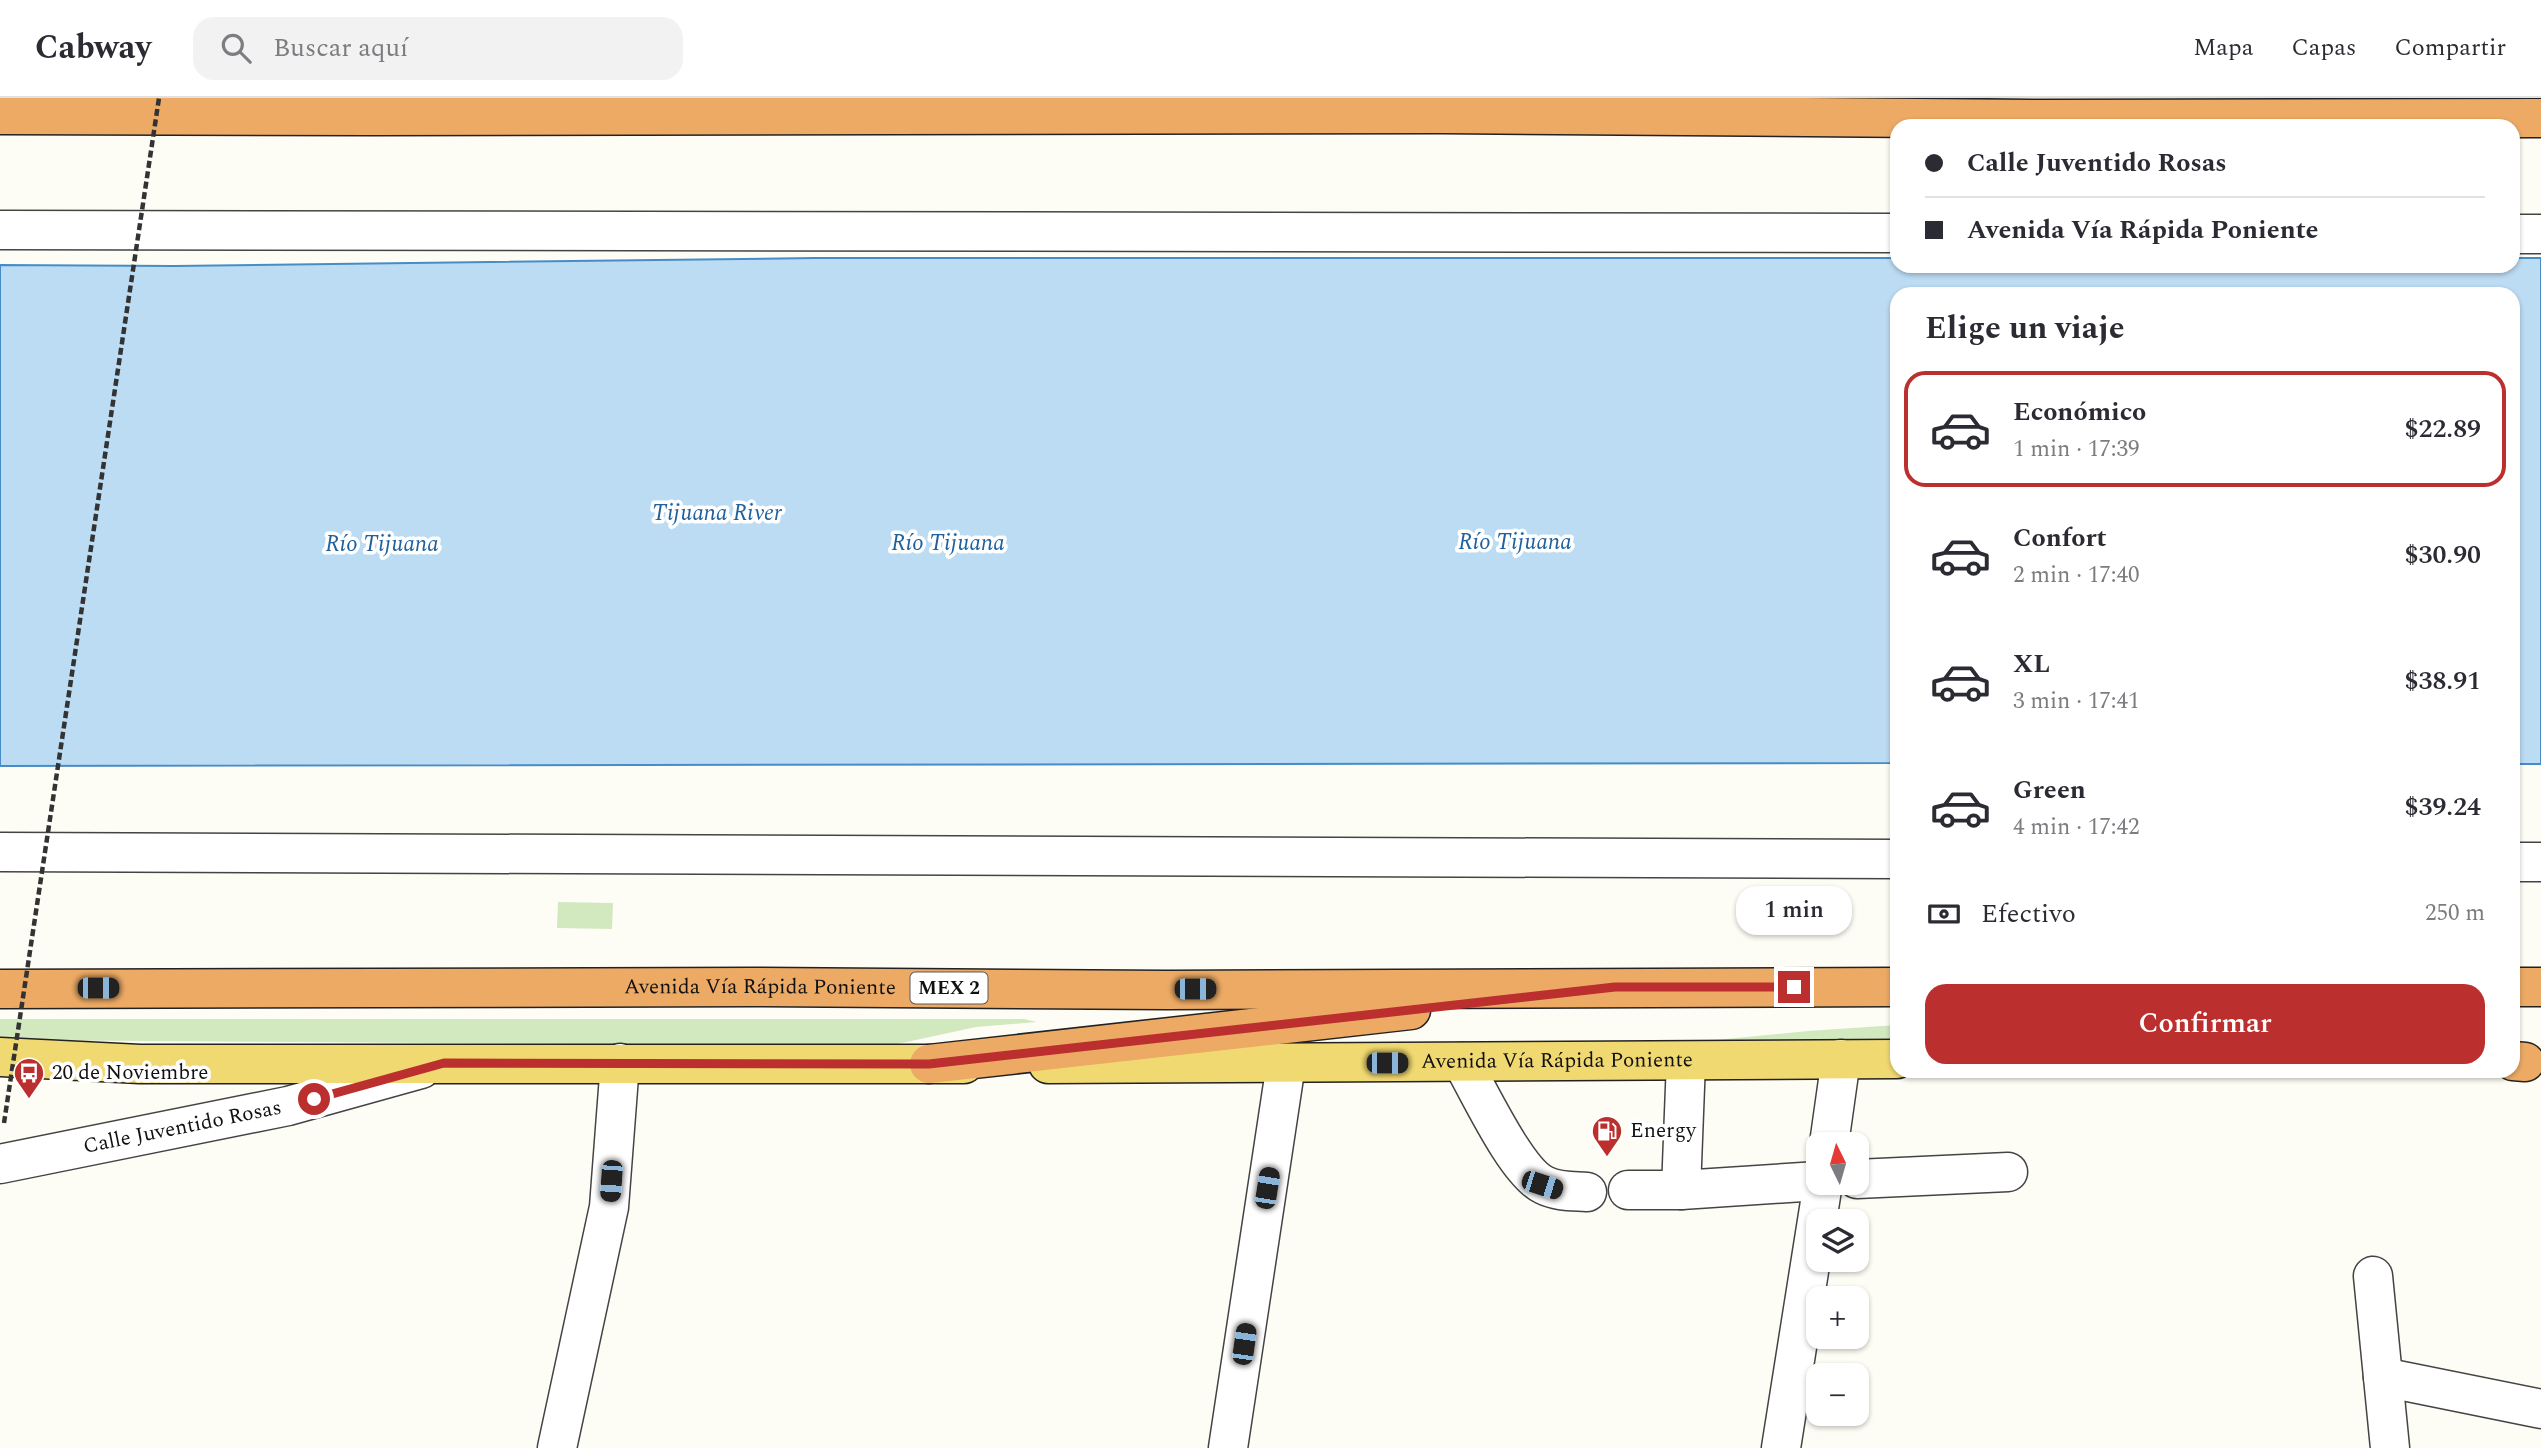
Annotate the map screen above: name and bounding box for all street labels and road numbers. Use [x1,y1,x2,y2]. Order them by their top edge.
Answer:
street label: Avenida Vía Rápida Poniente [624,971,896,1004]
road number: MEX 2 [911,972,988,1004]
street label: Avenida Vía Rápida Poniente [1421,1044,1693,1078]
street label: Calle Juventido Rosas [80,1092,284,1163]

